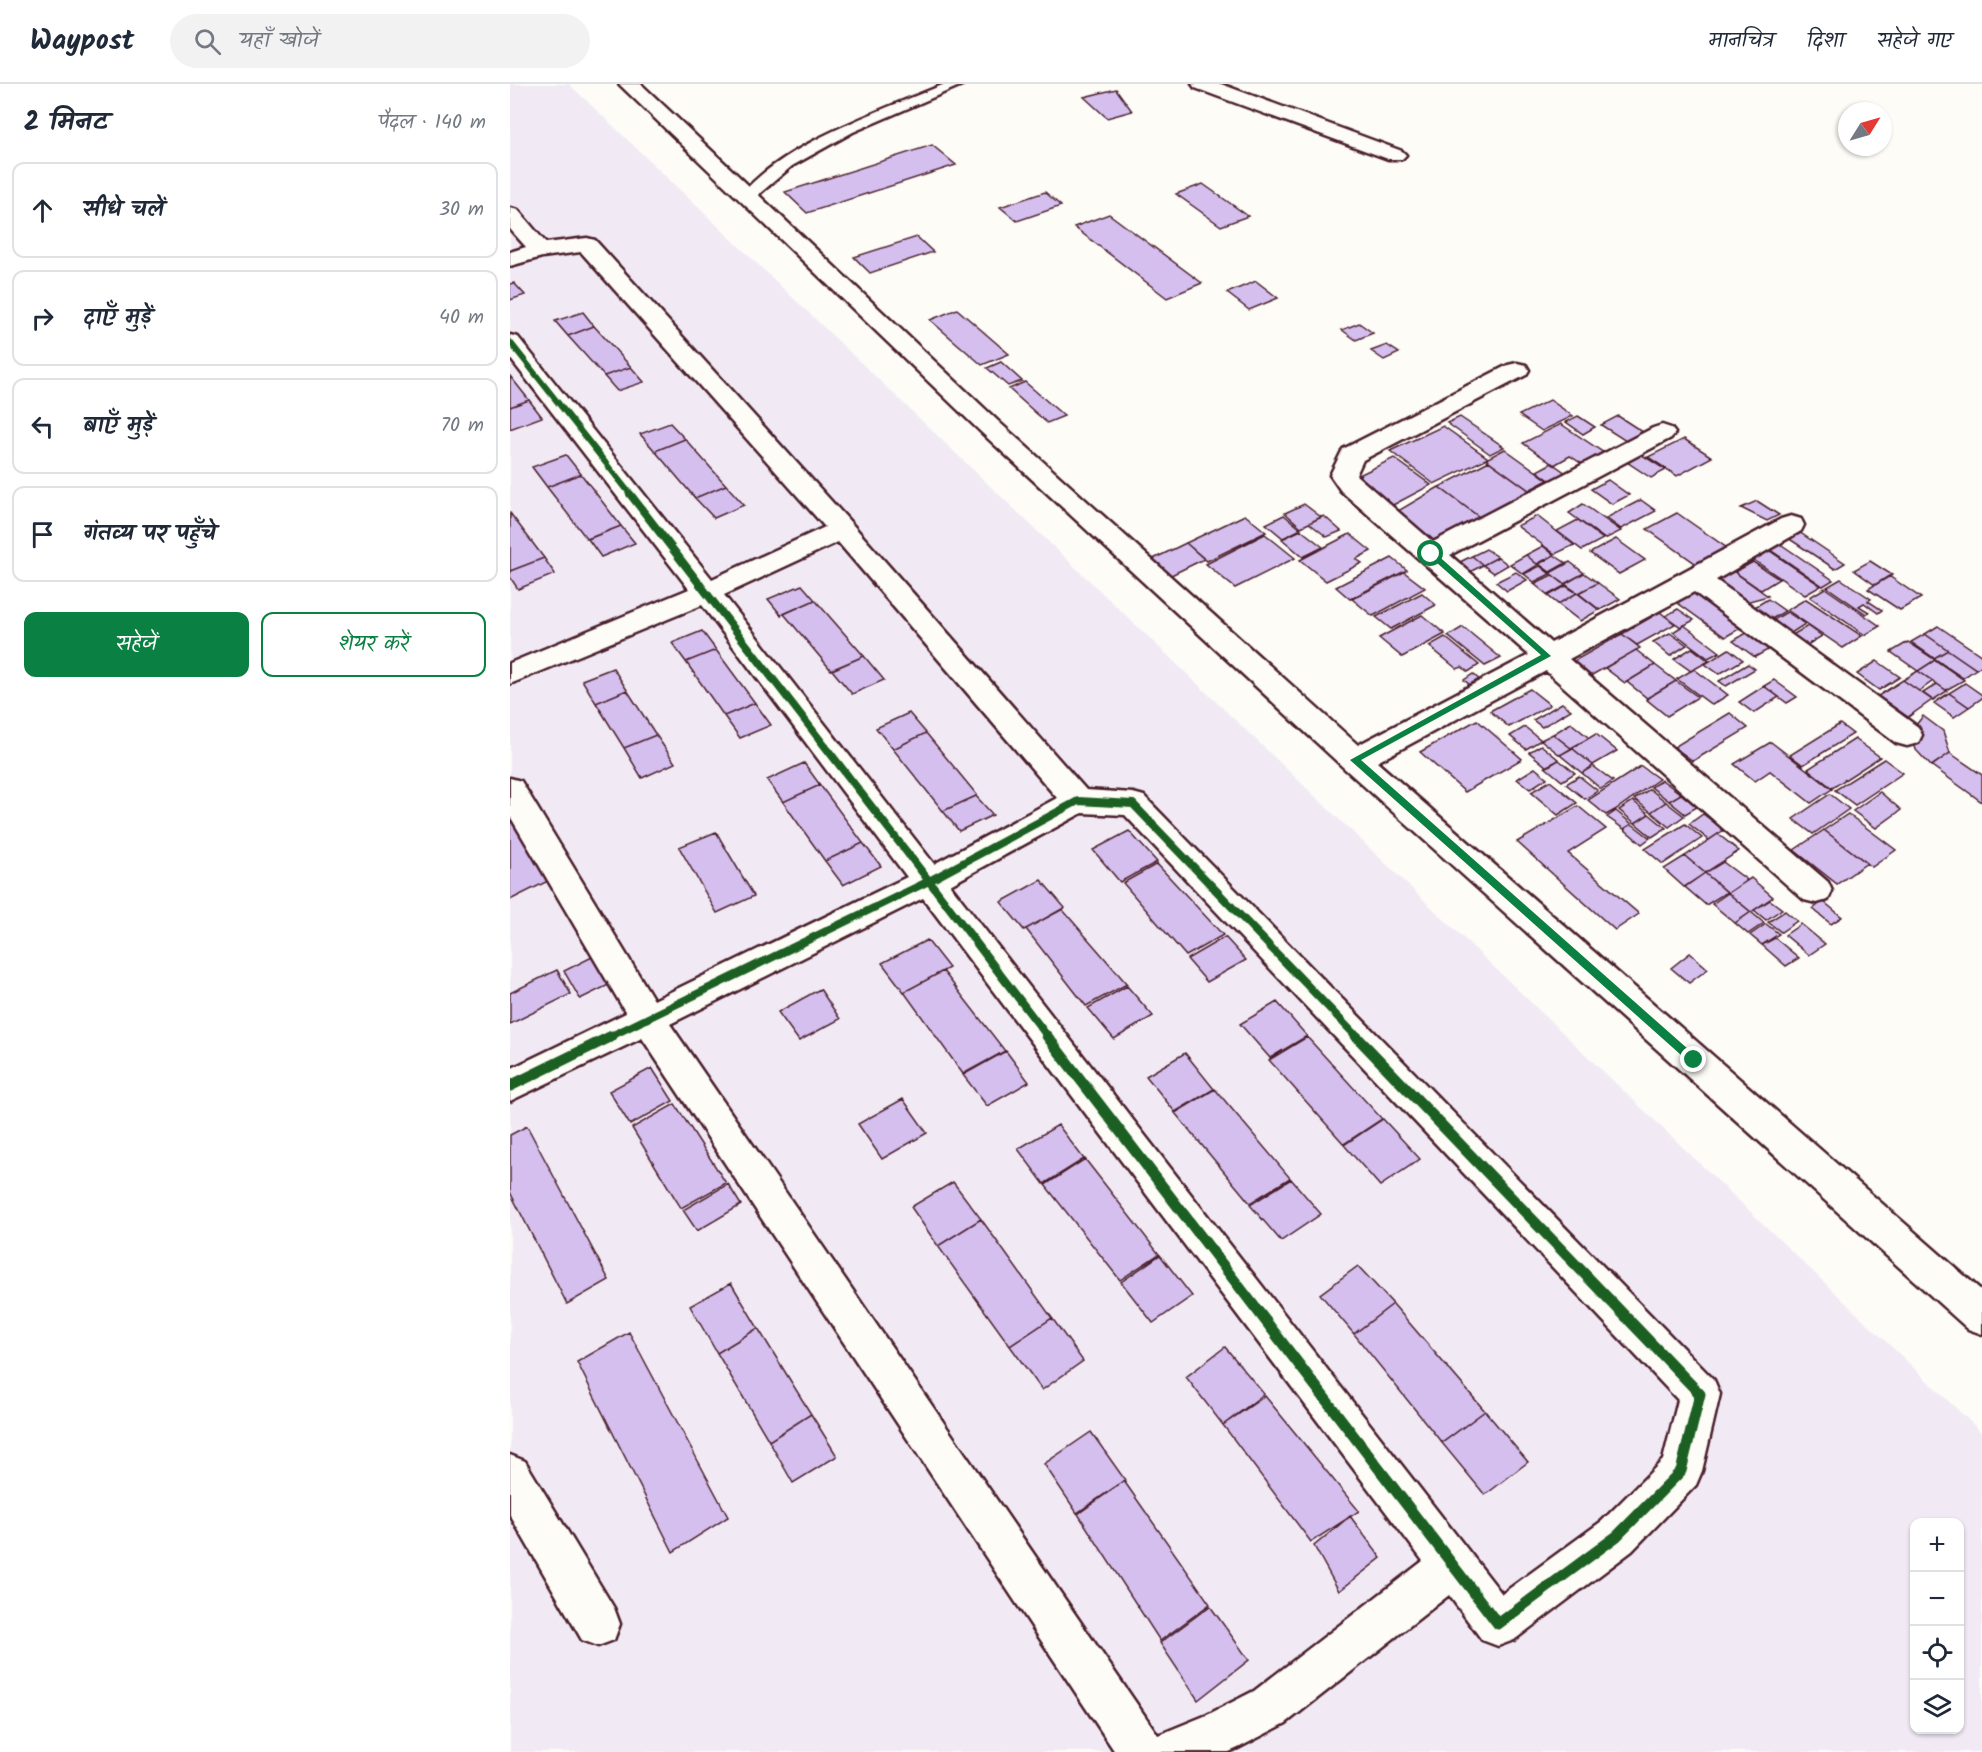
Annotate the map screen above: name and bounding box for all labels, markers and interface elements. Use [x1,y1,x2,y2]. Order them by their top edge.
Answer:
search box [170,14,590,68]
text: Waypost [30,19,134,64]
text: यहाँ खोजें [239,24,319,59]
icon: search [191,25,224,58]
text: मानचित्र [1708,25,1774,58]
text: दिशा [1807,25,1844,58]
text: सहेजे गए [1877,25,1952,58]
text: 2 मिनट [24,102,108,144]
north arrow [1838,102,1892,156]
text: पैदल · 140 m [379,107,486,139]
text: सीधे चलें [83,193,164,228]
icon: ahead [26,194,59,227]
text: 30 m [439,194,484,226]
text: दाएँ मुड़ें [83,301,152,336]
icon: right [26,302,59,335]
text: 40 m [439,302,484,334]
text: बाएँ मुड़ें [83,409,154,444]
icon: left [26,410,59,443]
text: 70 m [441,410,484,442]
text: गंतव्य पर पहुँचे [83,517,216,552]
icon: arrive [26,518,59,551]
route start [1417,540,1443,566]
button: सहेजें [24,612,249,677]
button: शेयर करें [261,612,486,677]
route end [1680,1046,1706,1072]
map controls [1910,1518,1964,1734]
button: + [1910,1518,1964,1572]
button: − [1910,1572,1964,1626]
button: locate [1910,1626,1964,1680]
button: layers [1910,1680,1964,1734]

